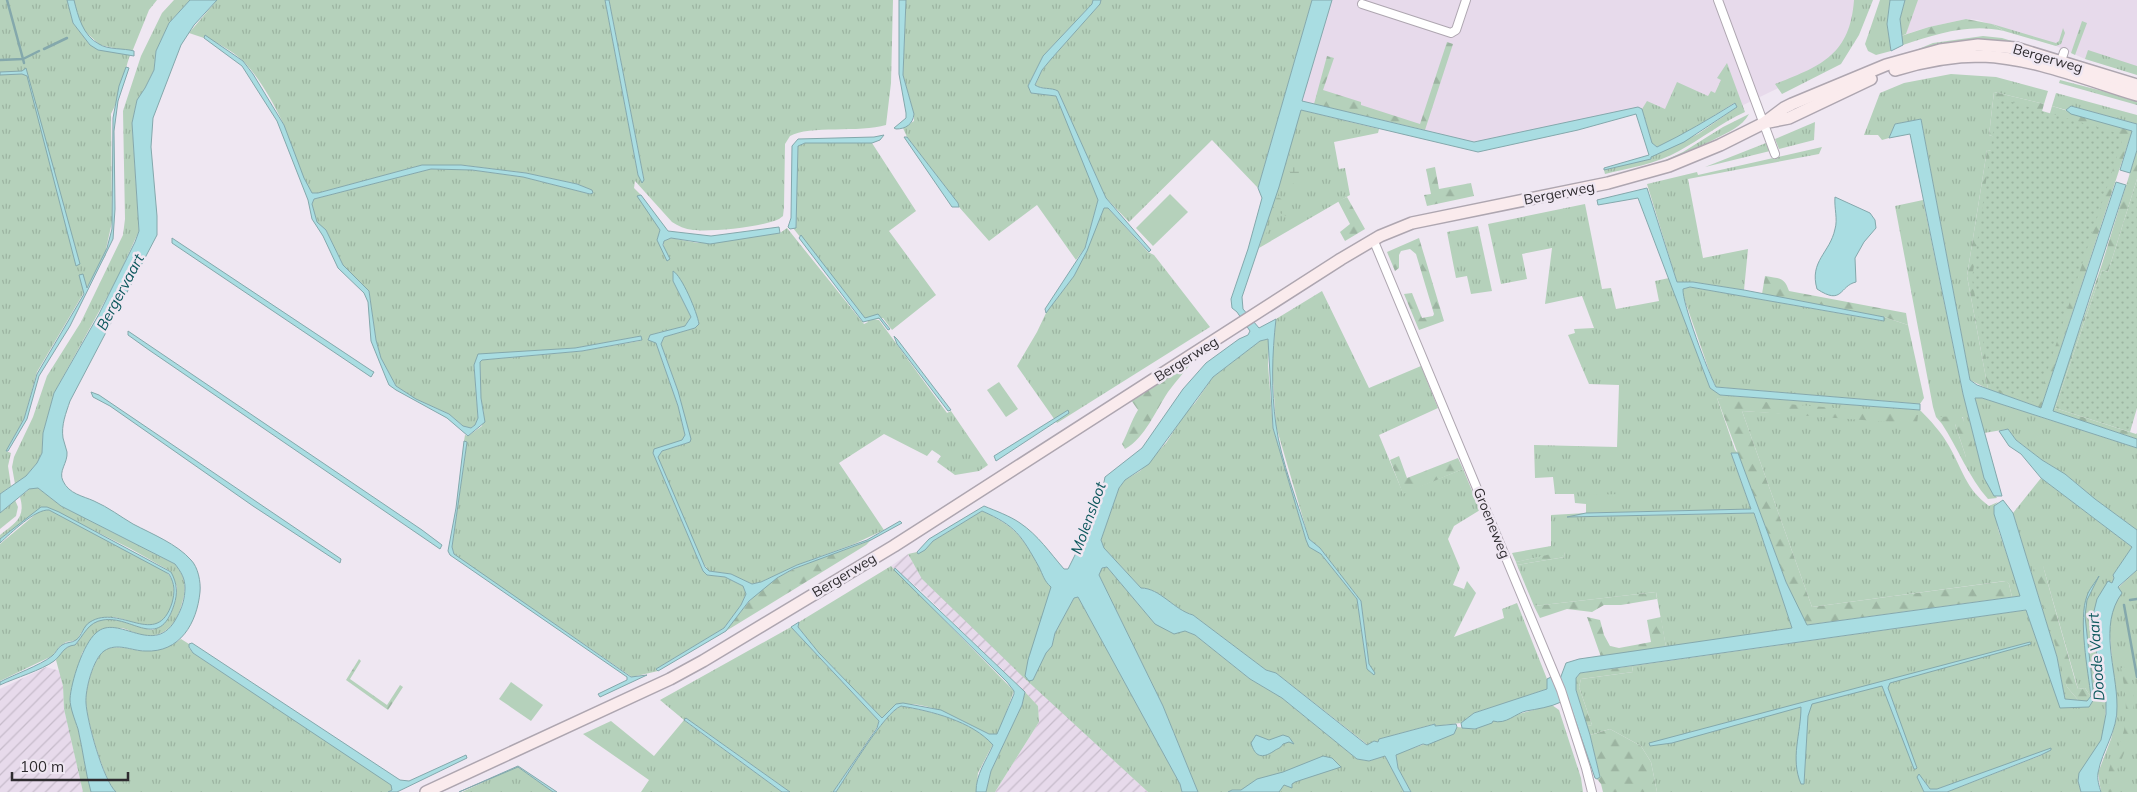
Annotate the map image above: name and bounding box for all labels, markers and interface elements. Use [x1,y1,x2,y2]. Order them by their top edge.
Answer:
street label: Bergerweg [2011,39,2085,77]
street label: Bergerweg [1522,177,1596,209]
water label: Bergervaart [92,250,148,333]
street label: Bergerweg [1151,332,1221,386]
water label: Molensloot [1066,479,1110,557]
street label: Groeneweg [1470,485,1514,561]
street label: Bergerweg [809,549,879,601]
water label: Doode Vaart [2083,612,2109,702]
scale bar [12,750,129,782]
text: 100 m [20,757,64,776]

